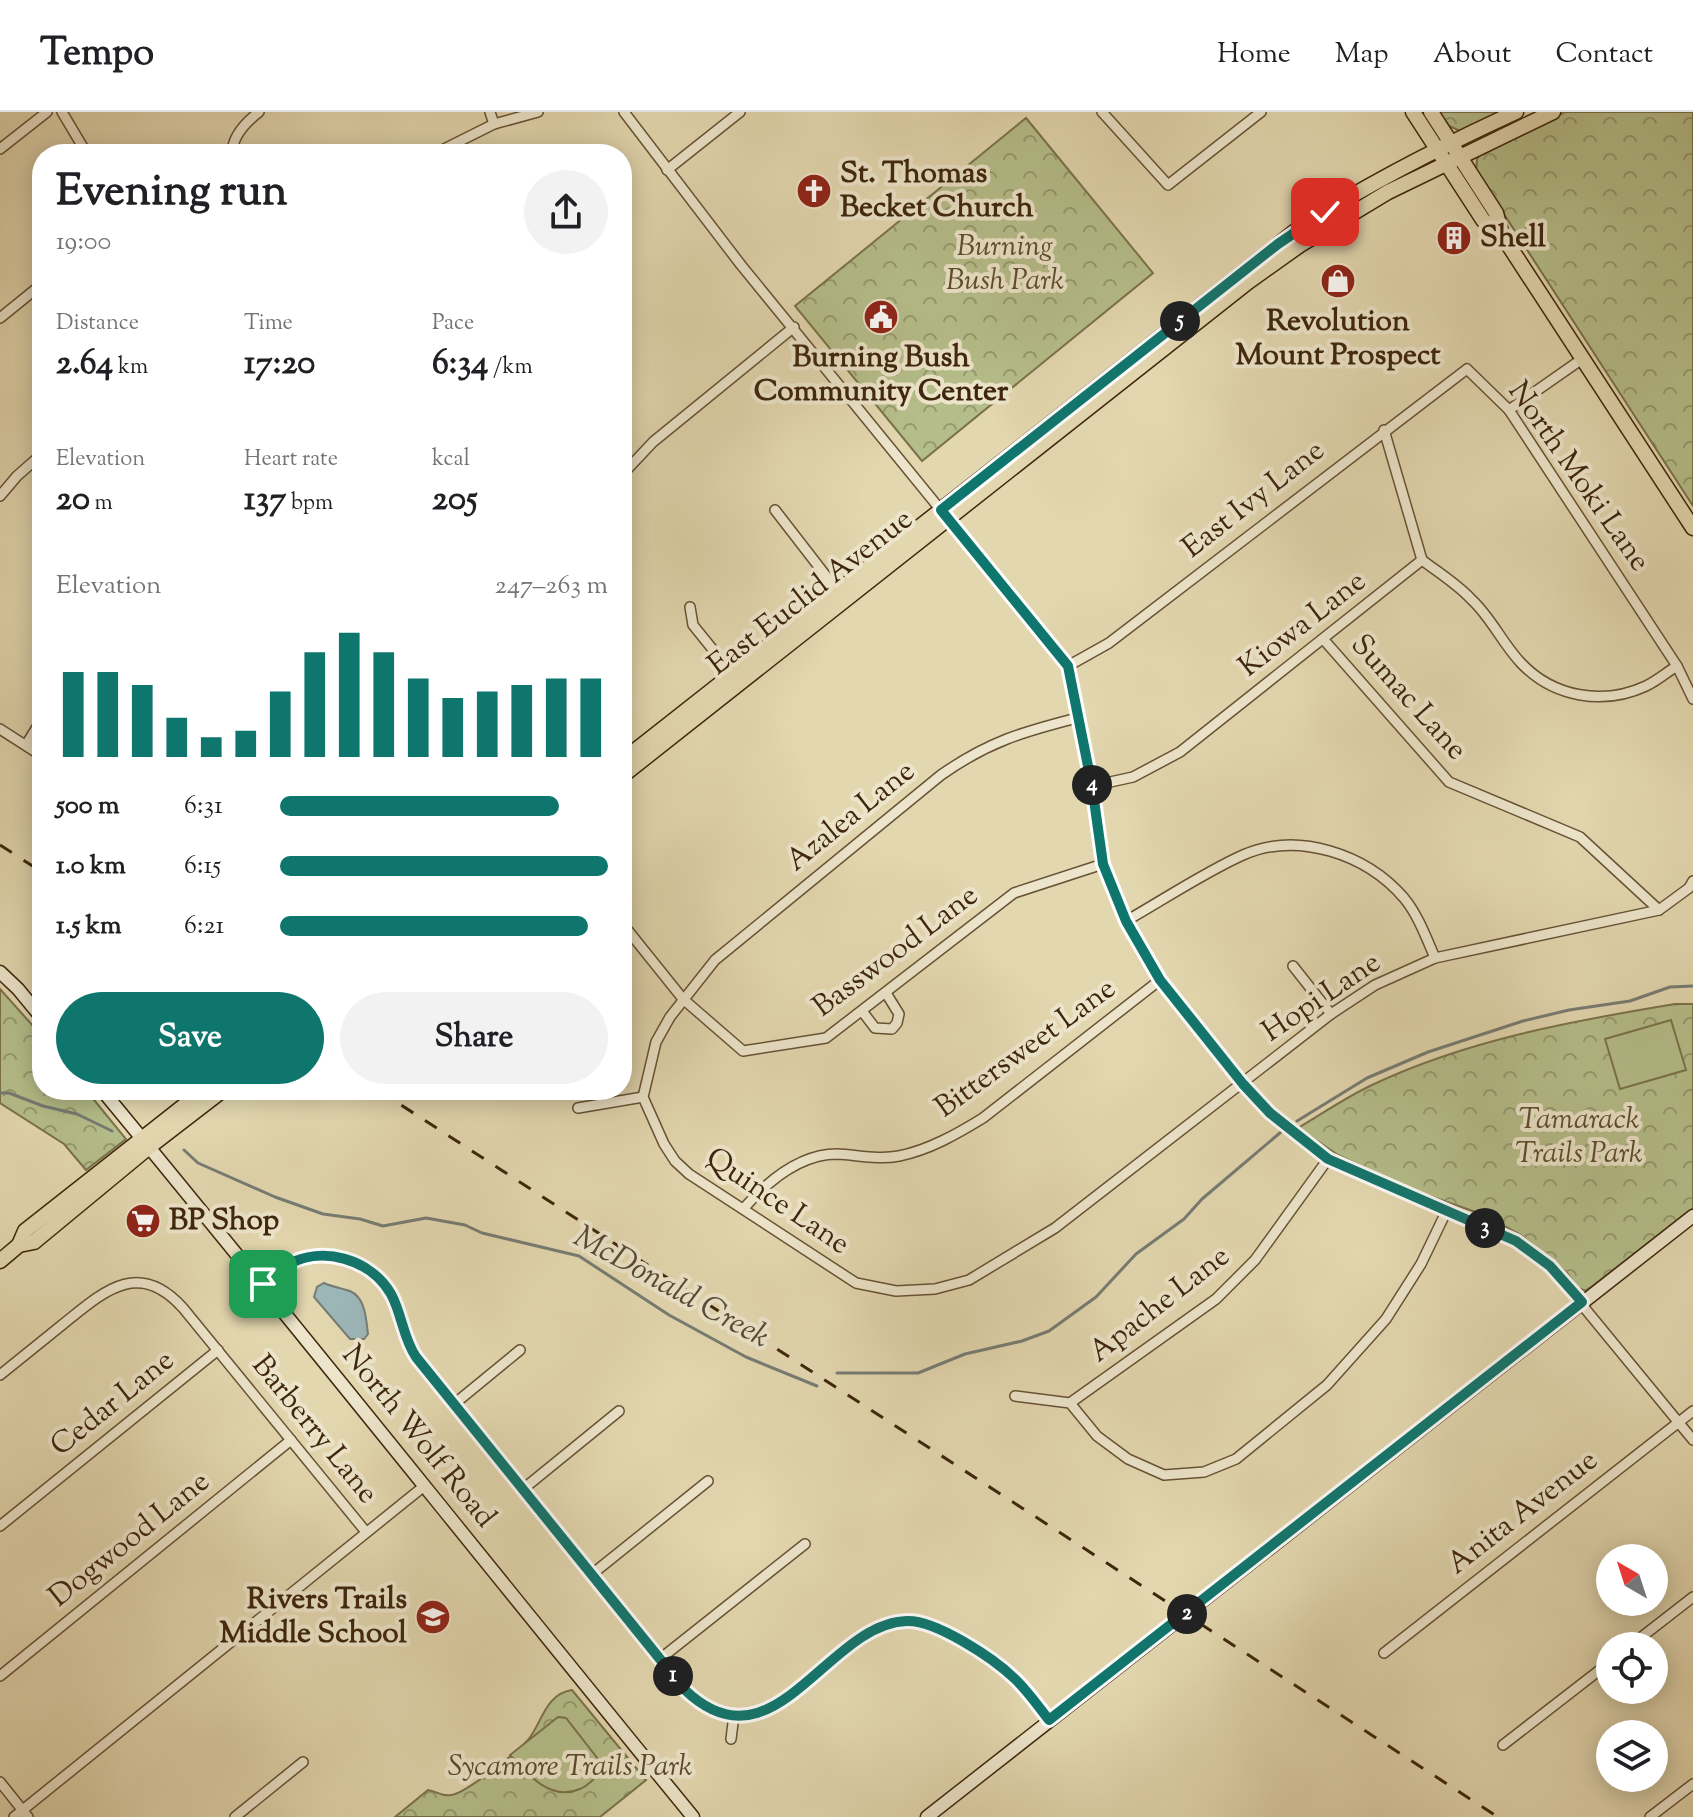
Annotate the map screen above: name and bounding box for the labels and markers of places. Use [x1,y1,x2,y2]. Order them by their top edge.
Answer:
place label: St. Thomas Becket Church [840,153,1034,230]
church icon: St. Thomas Becket Church [795,172,833,210]
pin [1291,178,1359,246]
place label: Shell [1480,217,1546,260]
building icon: Shell [1435,219,1473,257]
shop icon: Revolution Mount Prospect [1319,262,1357,300]
public building icon: Burning Bush Community Center [862,298,900,336]
pin: 5 [1160,301,1200,341]
place label: Revolution Mount Prospect [1235,301,1441,378]
place label: Burning Bush Community Center [754,337,1009,414]
pin: 4 [1072,765,1112,805]
place label: BP Shop [169,1200,279,1243]
supermarket icon: BP Shop [124,1202,162,1240]
pin: 3 [1465,1208,1505,1248]
pin [229,1250,297,1318]
place label: Rivers Trails Middle School [219,1579,408,1656]
pin: 2 [1167,1594,1207,1634]
school or university icon: Rivers Trails Middle School [414,1598,452,1636]
pin: 1 [653,1656,693,1696]

